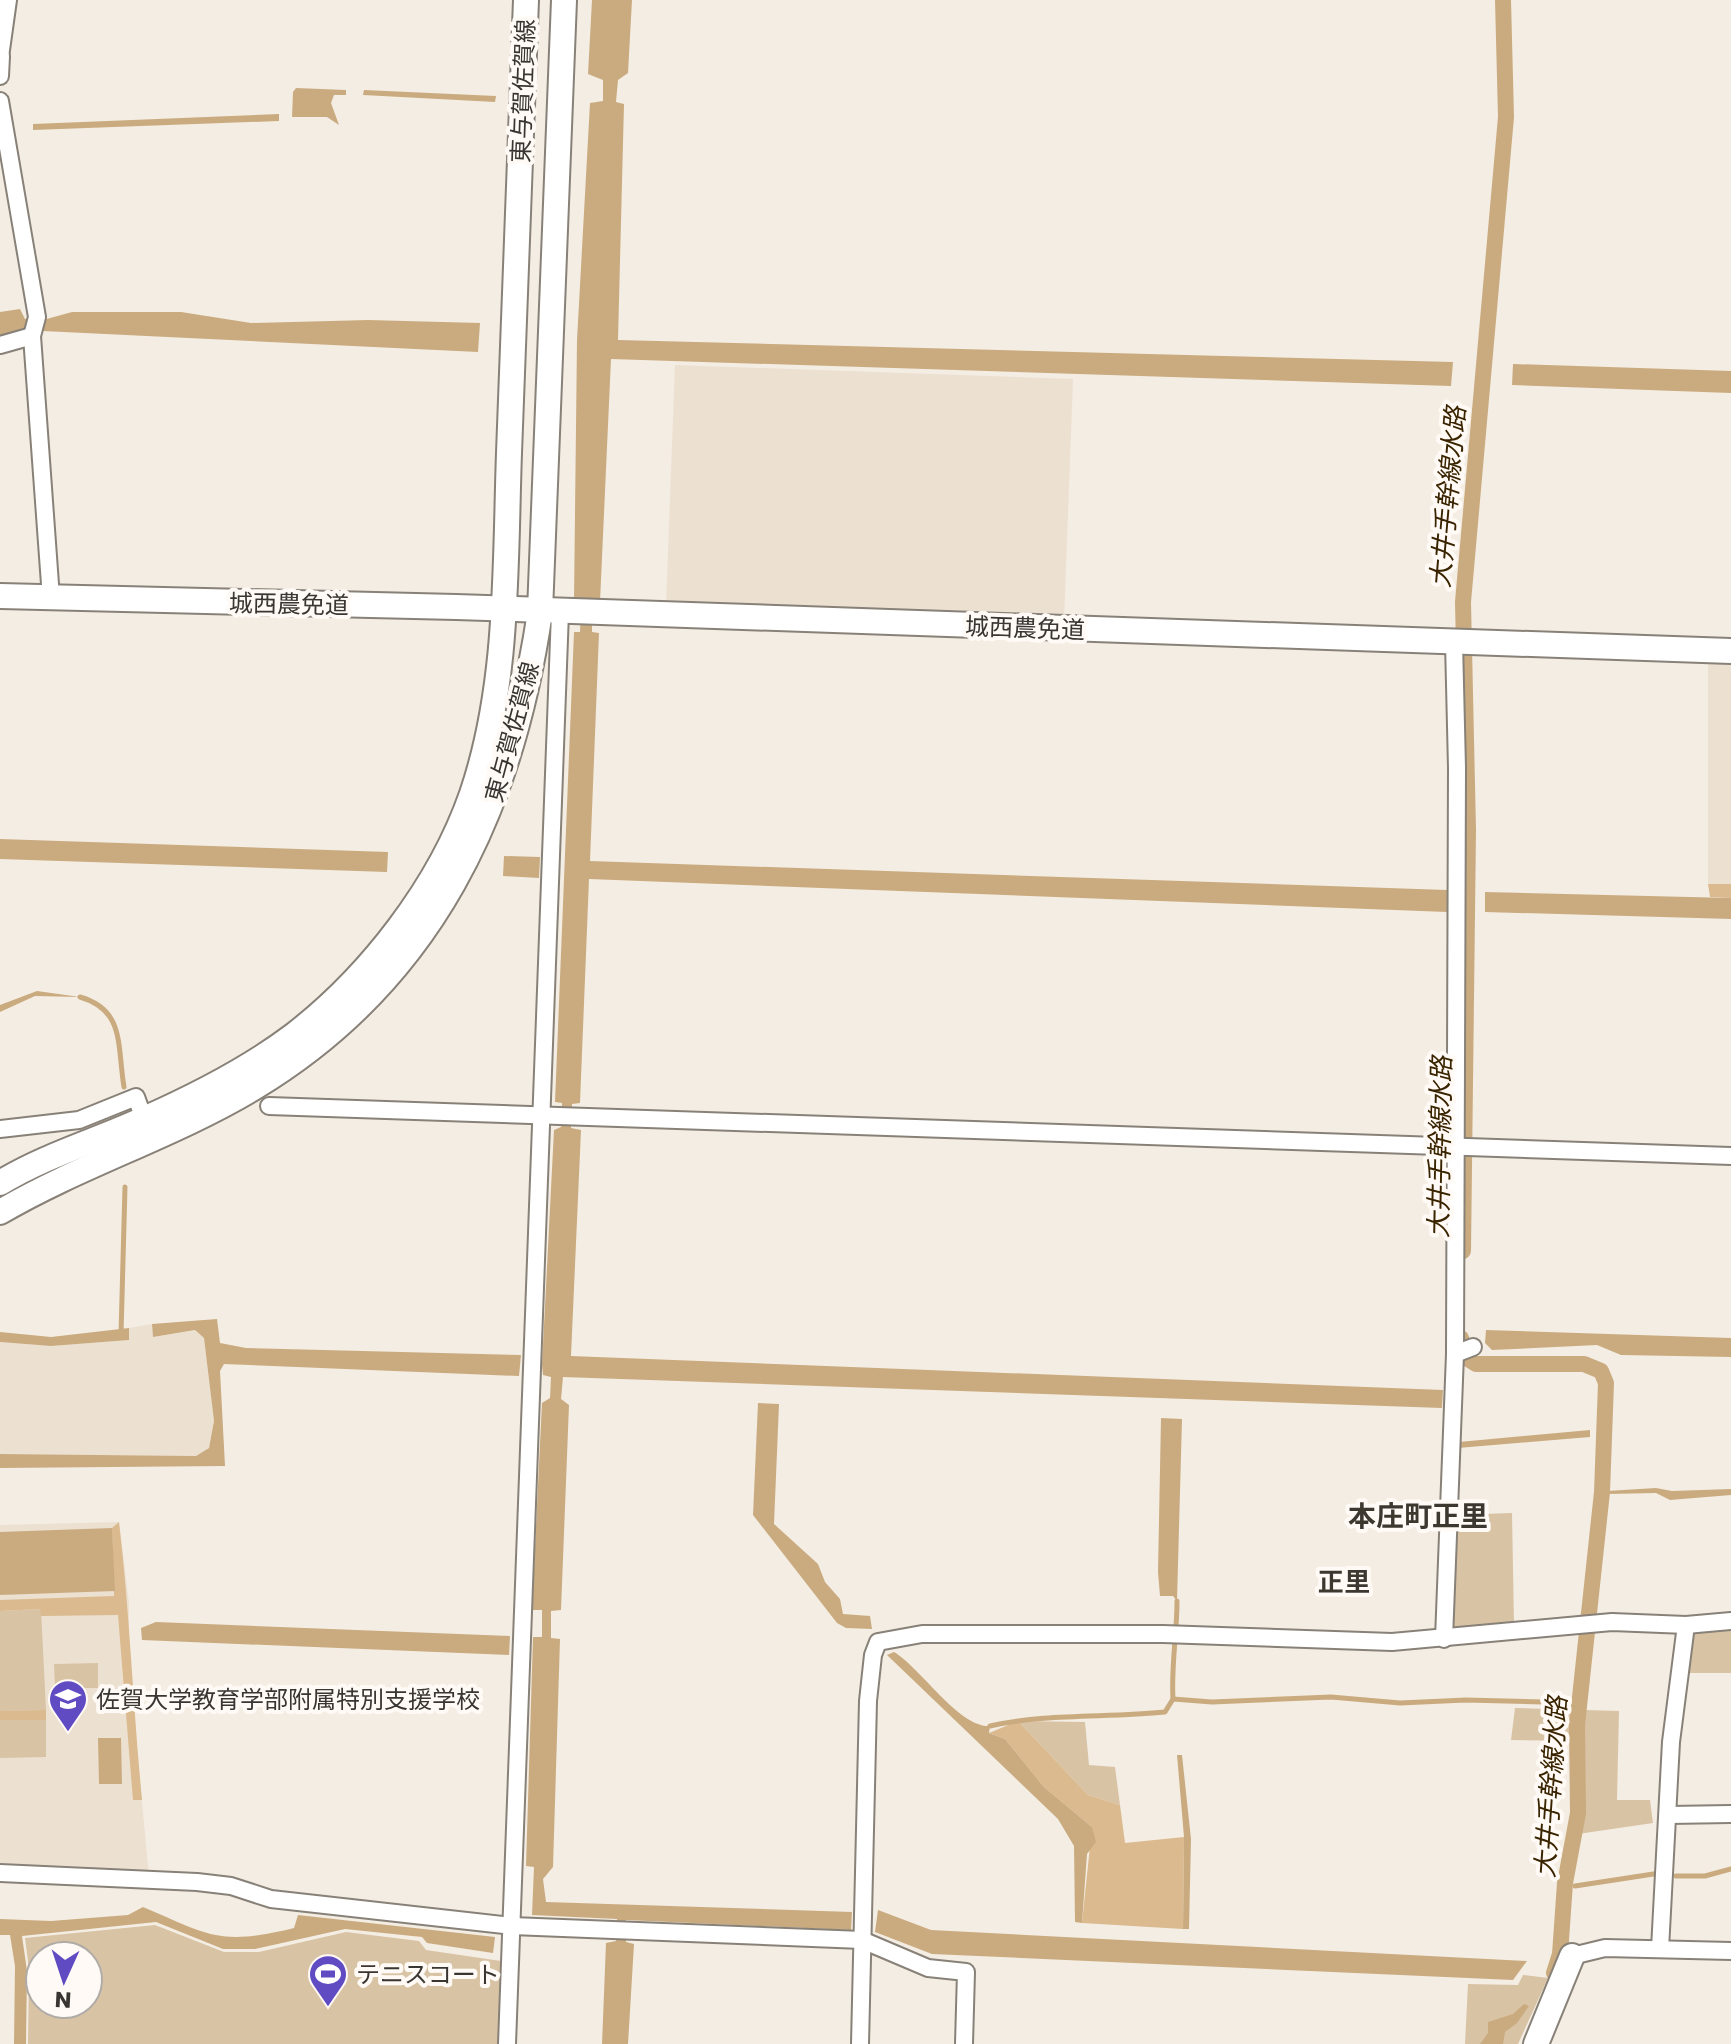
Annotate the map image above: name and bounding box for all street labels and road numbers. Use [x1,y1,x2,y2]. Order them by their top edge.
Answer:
street label: 東与賀佐賀線 [504,18,542,164]
street label: 城西農免道 [229,586,349,622]
street label: 城西農免道 [964,609,1086,647]
street label: 東与賀佐賀線 [477,658,547,806]

